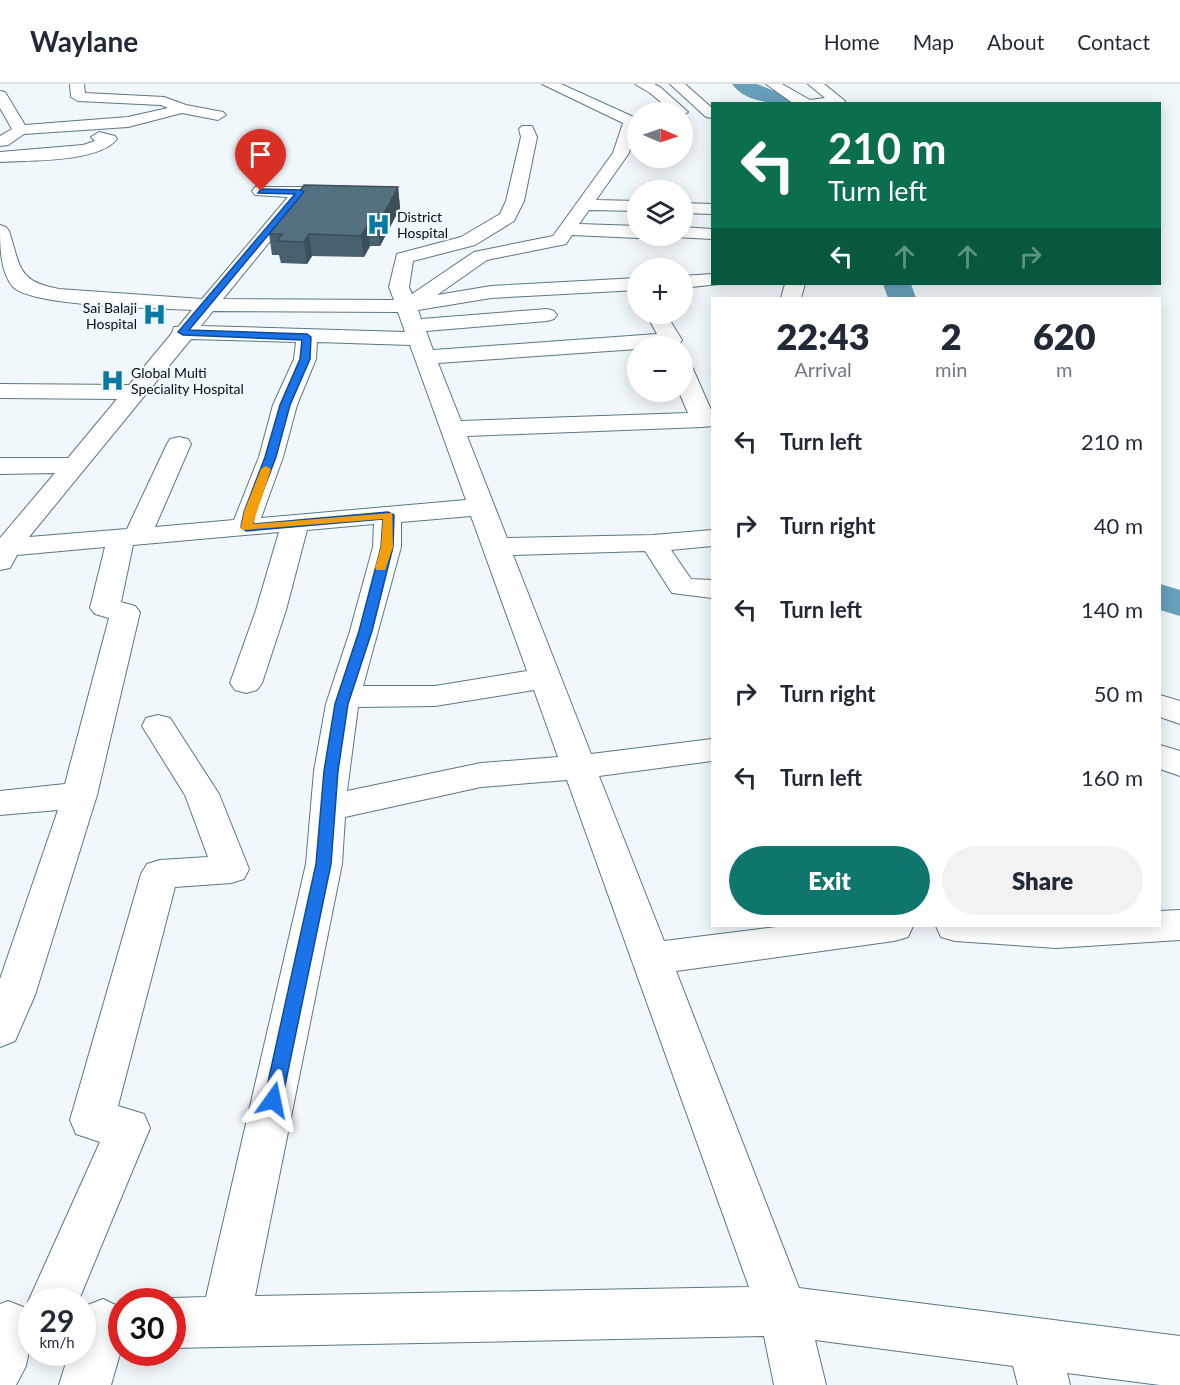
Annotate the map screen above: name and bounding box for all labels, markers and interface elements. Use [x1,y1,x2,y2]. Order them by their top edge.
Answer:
text: Waylane [30,24,138,58]
text: Home [824,29,880,54]
text: Map [913,29,954,54]
text: About [987,29,1044,54]
text: Contact [1077,29,1150,54]
north arrow [627,102,693,168]
map controls [627,102,693,402]
text: 210 m [828,123,946,173]
icon: left [729,126,807,204]
pin [235,129,286,191]
icon: arrive [244,138,277,171]
text: Turn left [828,174,927,207]
button: layers [627,180,693,246]
place label: District Hospital [397,208,448,241]
hospital icon: District Hospital [366,211,392,237]
icon: left [825,240,858,273]
icon: ahead [888,240,921,273]
icon: ahead [951,240,984,273]
icon: right [1014,240,1047,273]
button: + [627,258,693,324]
place label: Sai Balaji Hospital [83,299,137,332]
hospital icon: Sai Balaji Hospital [142,302,168,328]
text: 22:43 [776,314,870,358]
text: 2 [941,314,962,358]
text: 620 [1033,314,1096,358]
button: − [627,336,693,402]
text: Arrival [794,357,852,381]
text: min [935,357,967,381]
text: m [1056,357,1072,381]
place label: Global Multi Speciality Hospital [131,364,244,397]
hospital icon: Global Multi Speciality Hospital [100,367,126,393]
icon: left [729,425,762,458]
text: Turn left [780,428,862,455]
text: 210 m [1081,428,1143,455]
icon: right [729,509,762,542]
text: Turn right [780,512,875,539]
text: 40 m [1094,512,1143,539]
icon: left [729,593,762,626]
text: Turn left [780,596,862,623]
text: 140 m [1081,596,1143,623]
icon: right [729,677,762,710]
text: Turn right [780,680,875,707]
text: 50 m [1094,680,1143,707]
icon: left [729,761,762,794]
text: Turn left [780,764,862,791]
text: 160 m [1081,764,1143,791]
button: Exit [729,846,930,915]
button: Share [942,846,1143,915]
position arrow [241,1068,305,1132]
speed limit sign: 30 [108,1288,186,1366]
text: 29 [40,1302,74,1338]
text: km/h [39,1333,75,1351]

